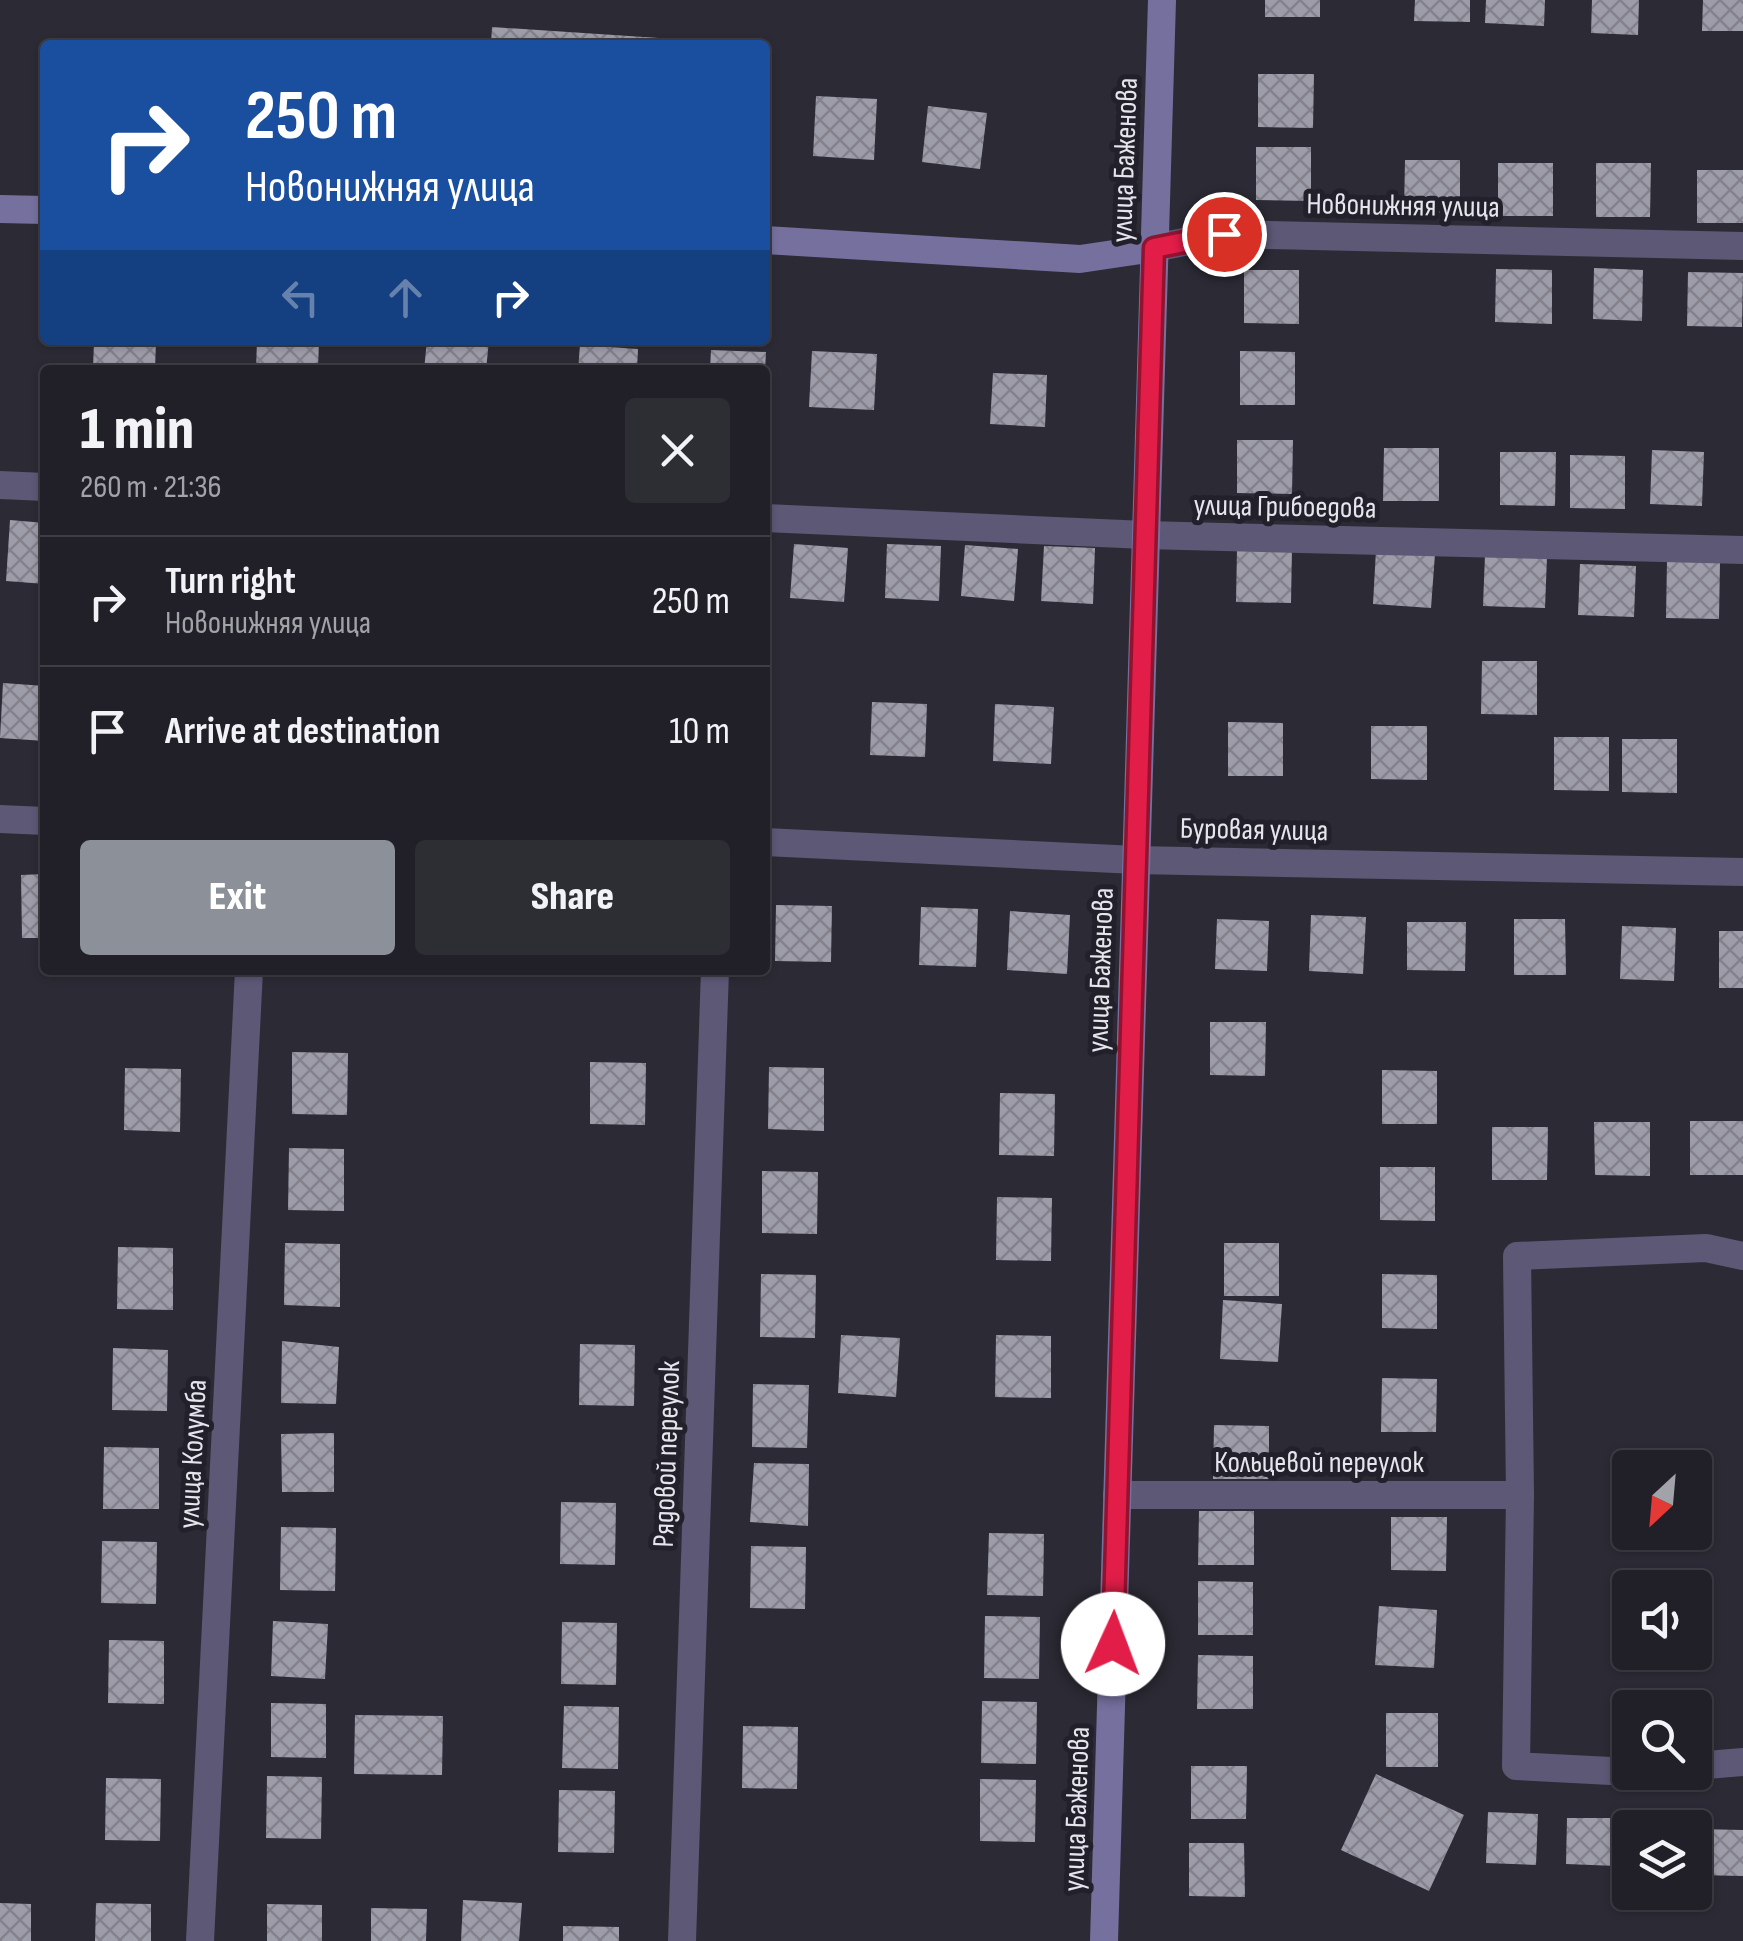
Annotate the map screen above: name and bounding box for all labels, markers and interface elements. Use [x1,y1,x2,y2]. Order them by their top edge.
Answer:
text: 250 m [245,75,397,159]
street label: улица Баженова [1104,77,1146,243]
icon: right [80,80,210,210]
text: Новонижняя улица [245,160,535,215]
street label: Новонижняя улица [1306,186,1500,226]
pin [1182,192,1267,277]
icon: arrive [1197,207,1252,262]
icon: left [273,270,328,325]
icon: ahead [378,270,433,325]
icon: right [483,270,538,325]
text: 1 min [80,394,194,466]
button: close [625,398,730,503]
text: 260 m · 21:36 [80,468,222,507]
street label: улица Грибоедова [1193,487,1377,527]
text: Turn right [165,559,296,604]
icon: right [80,574,135,629]
text: 250 m [652,579,730,624]
text: Новонижняя улица [165,604,371,643]
icon: arrive [80,704,135,759]
text: Arrive at destination [165,709,440,754]
text: 10 m [669,709,730,754]
street label: Буровая улица [1180,811,1328,849]
button: Exit [80,840,395,955]
button: Share [415,840,730,955]
street label: улица Баженова [1080,887,1122,1053]
street label: Рядовой переулок [646,1359,688,1548]
street label: улица Колумба [171,1379,215,1530]
street label: Кольцевой переулок [1214,1445,1424,1481]
north arrow [1612,1450,1712,1550]
map controls [1612,1450,1712,1910]
button: sound [1612,1570,1712,1670]
position arrow [1061,1592,1165,1696]
button: search [1612,1690,1712,1790]
street label: улица Баженова [1056,1726,1098,1892]
button: layers [1612,1810,1712,1910]

